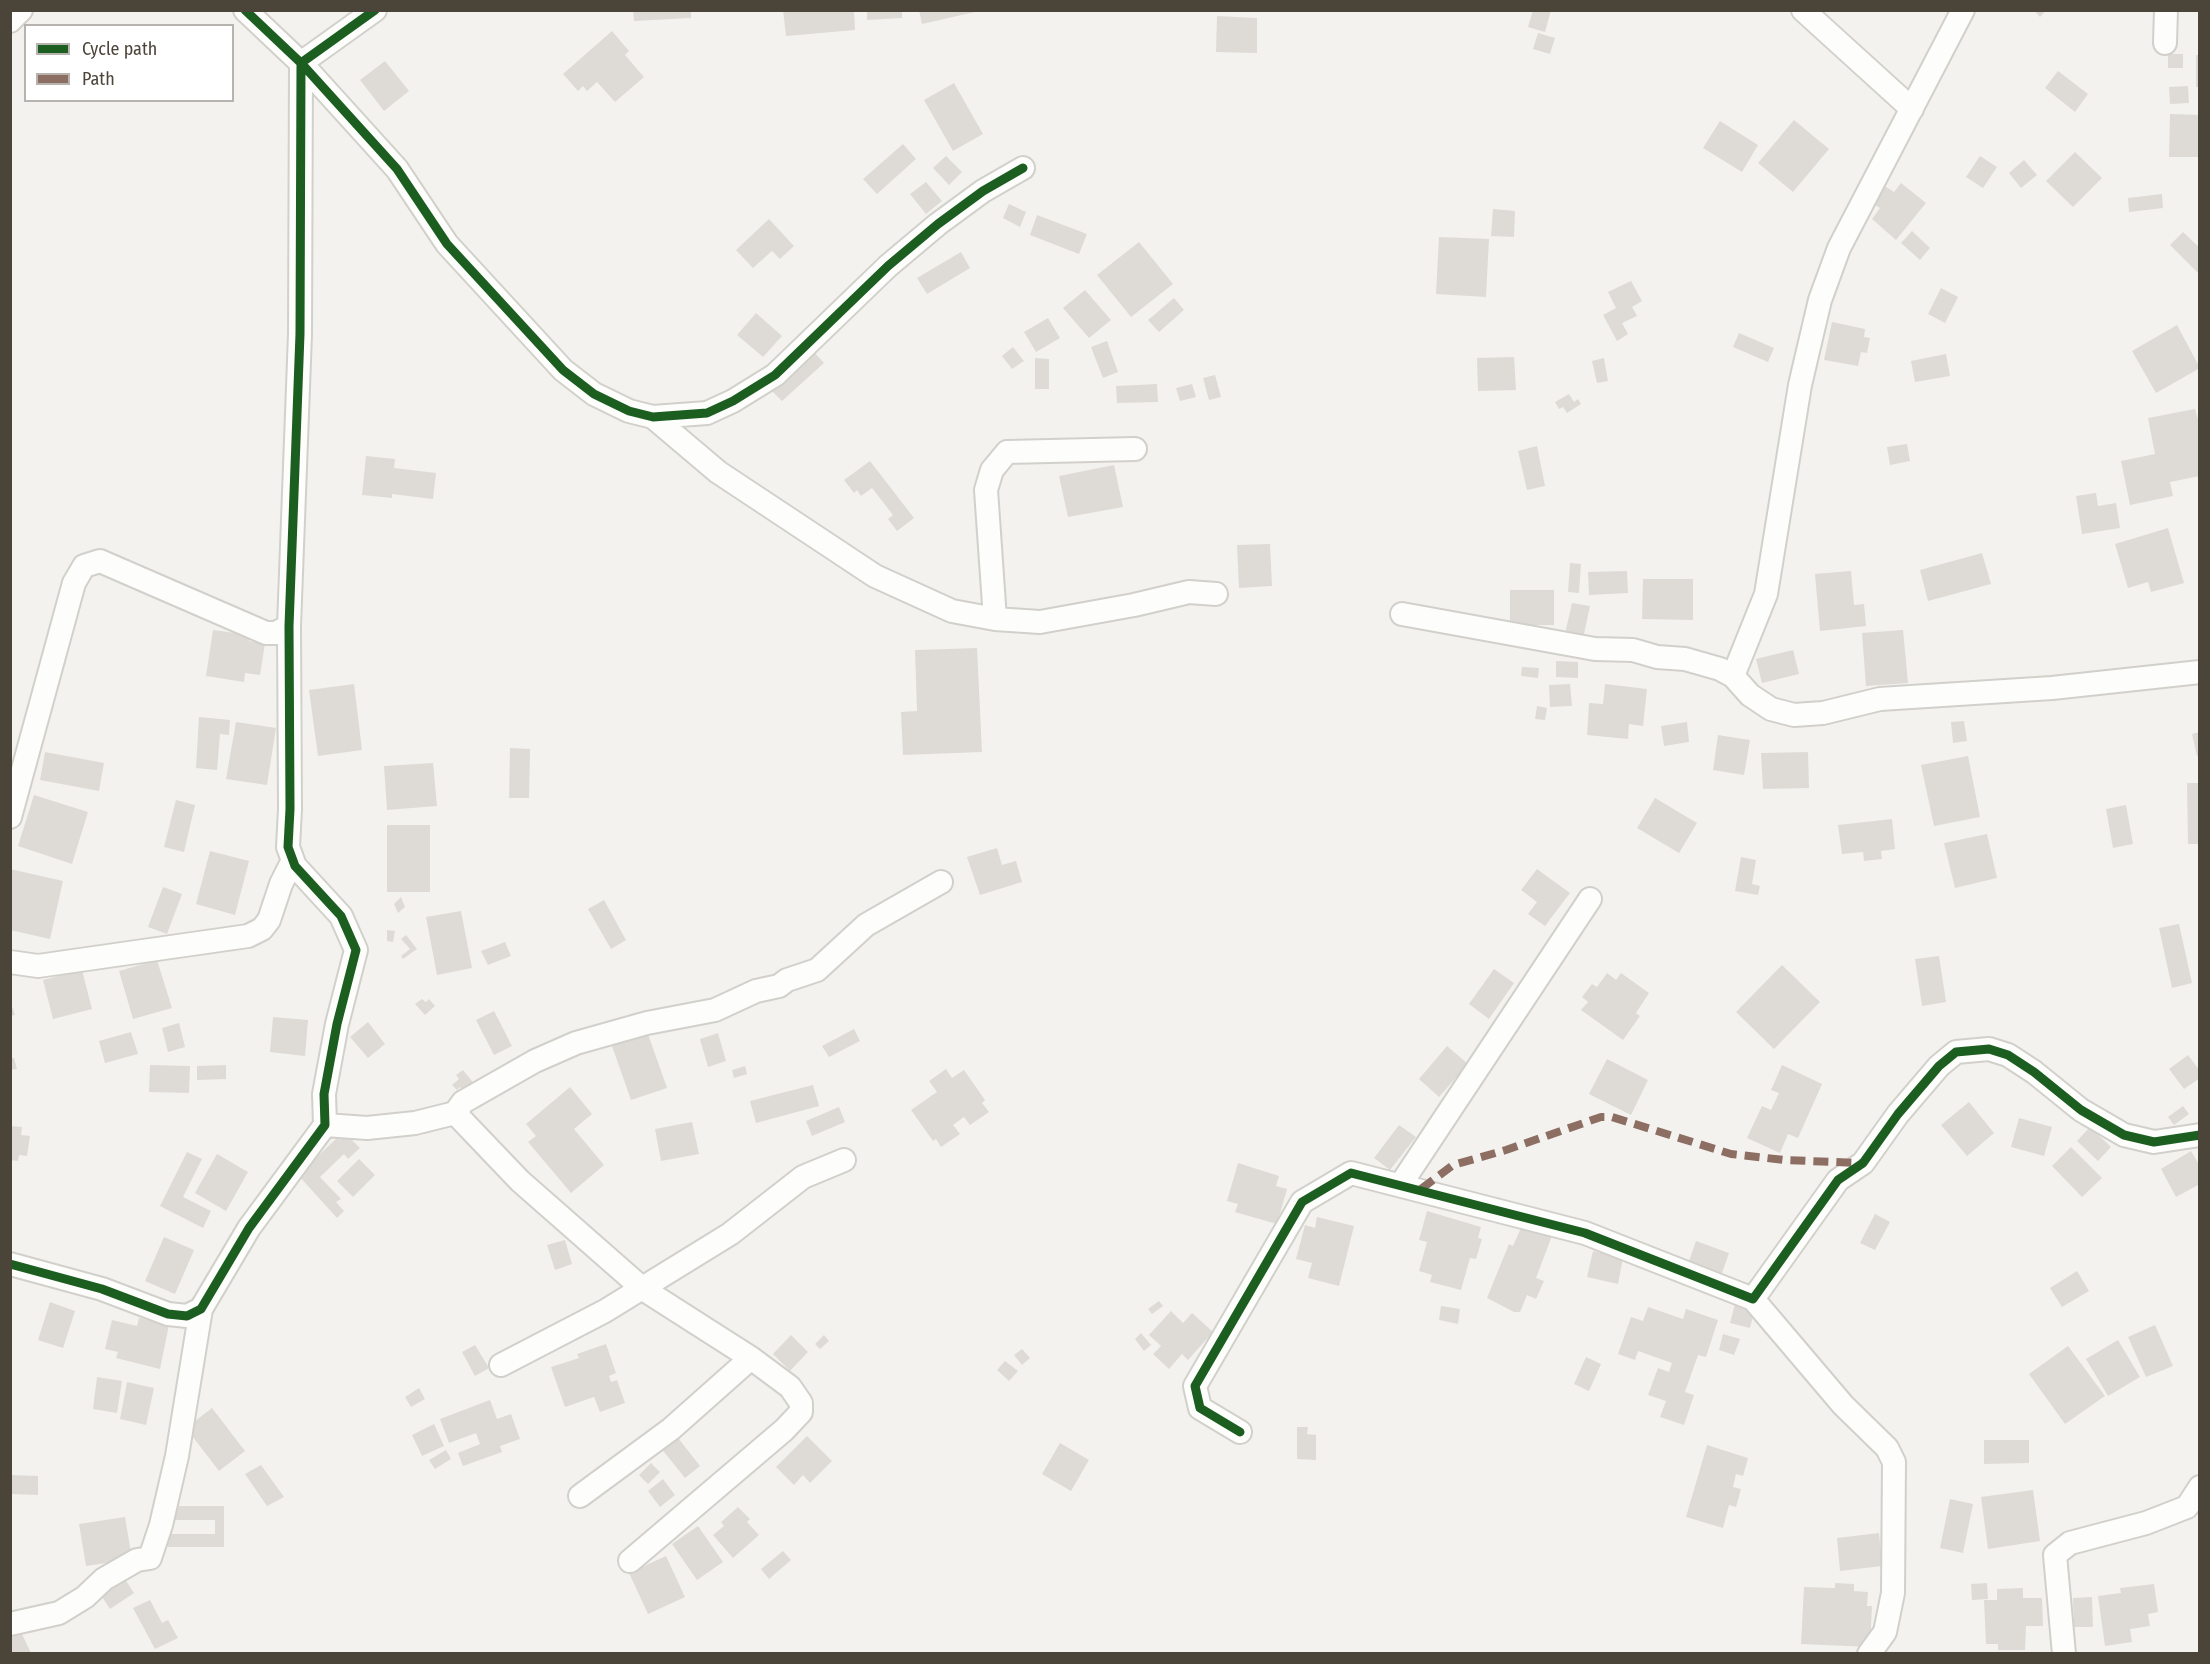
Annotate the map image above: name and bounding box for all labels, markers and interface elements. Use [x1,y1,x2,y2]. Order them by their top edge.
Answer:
legend [24,24,234,102]
text: Cycle path [82,38,157,60]
text: Path [82,68,115,90]

